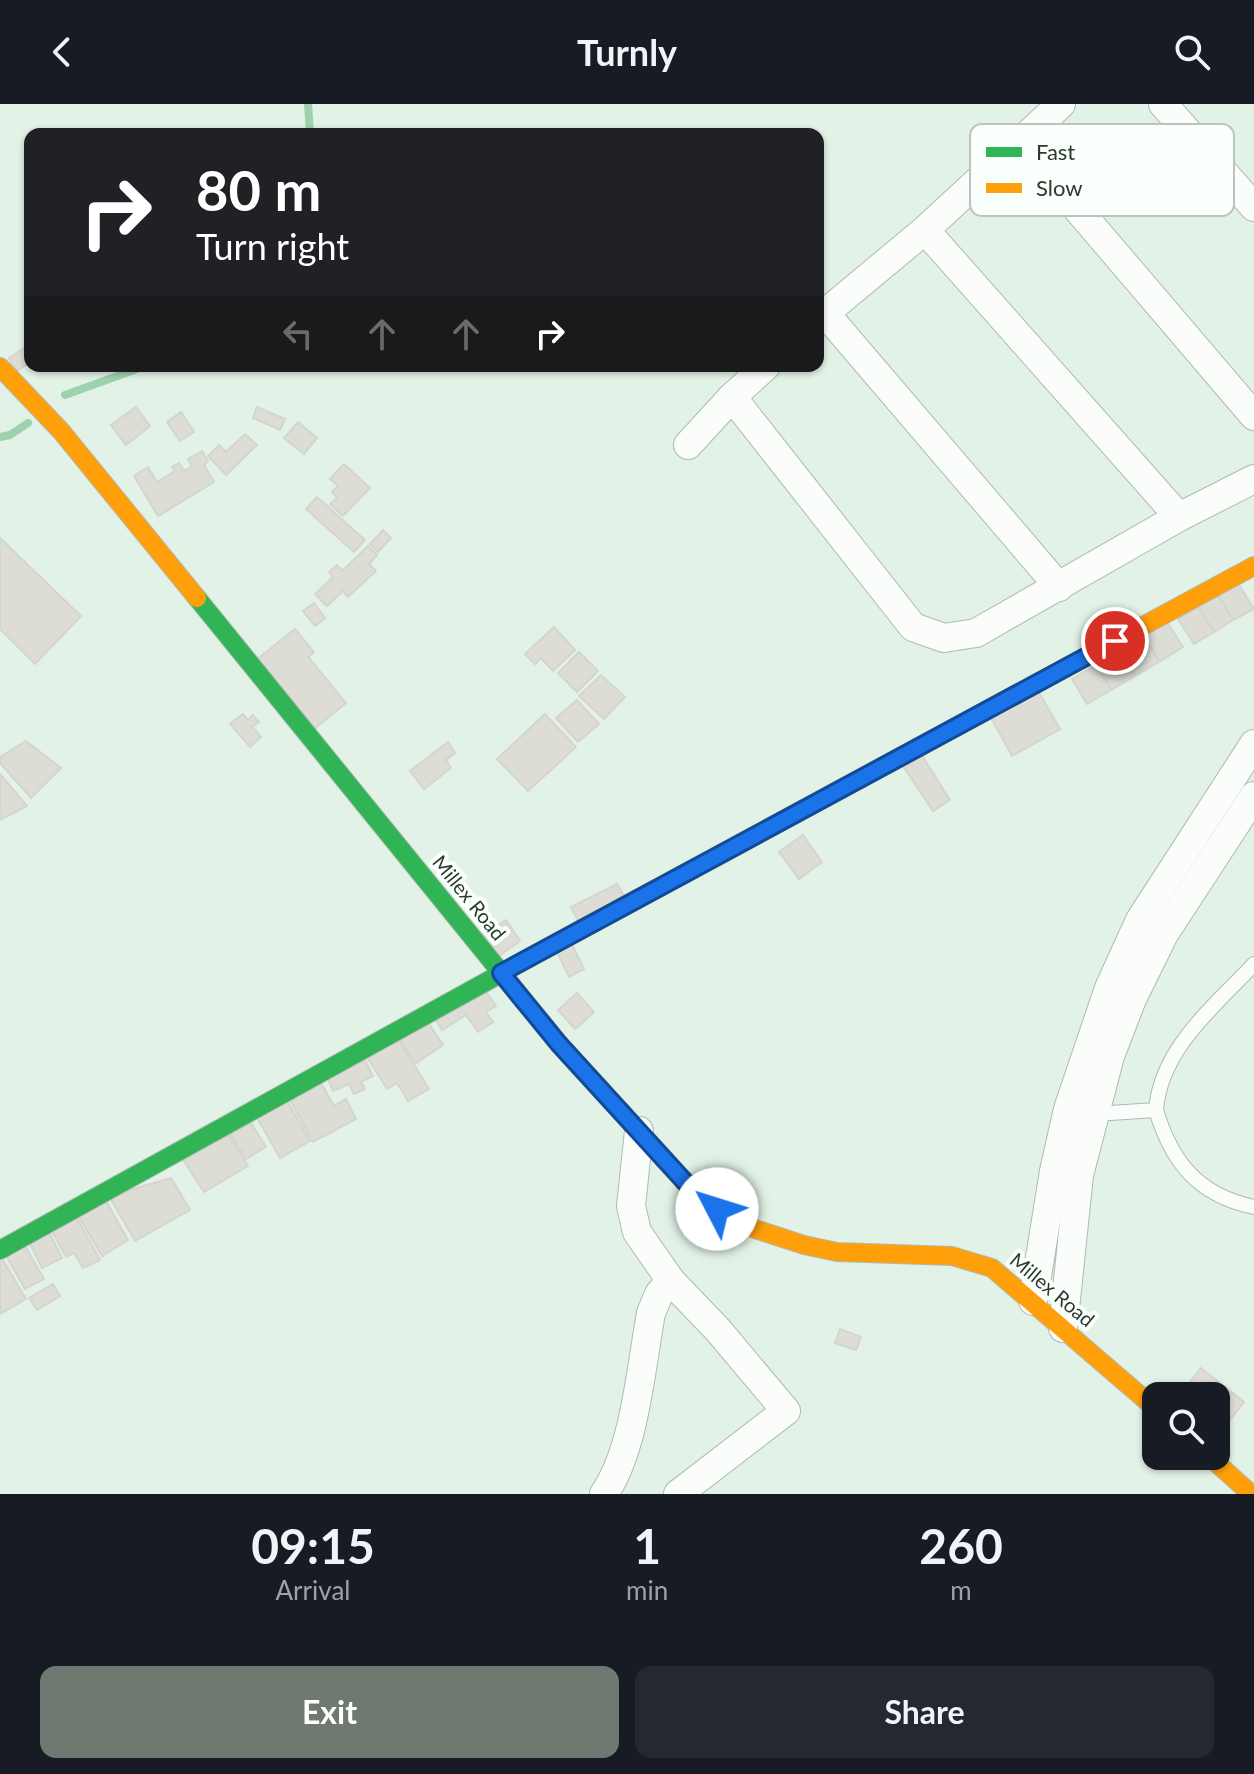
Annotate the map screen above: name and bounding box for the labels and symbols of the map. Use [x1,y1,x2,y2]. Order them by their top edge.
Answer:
legend [970,124,1234,216]
text: Fast [1036,138,1075,165]
text: Slow [1036,174,1083,201]
pin [1081,607,1149,675]
street label: Millex Road [428,850,511,945]
position arrow [675,1167,759,1251]
street label: Millex Road [1006,1247,1100,1331]

